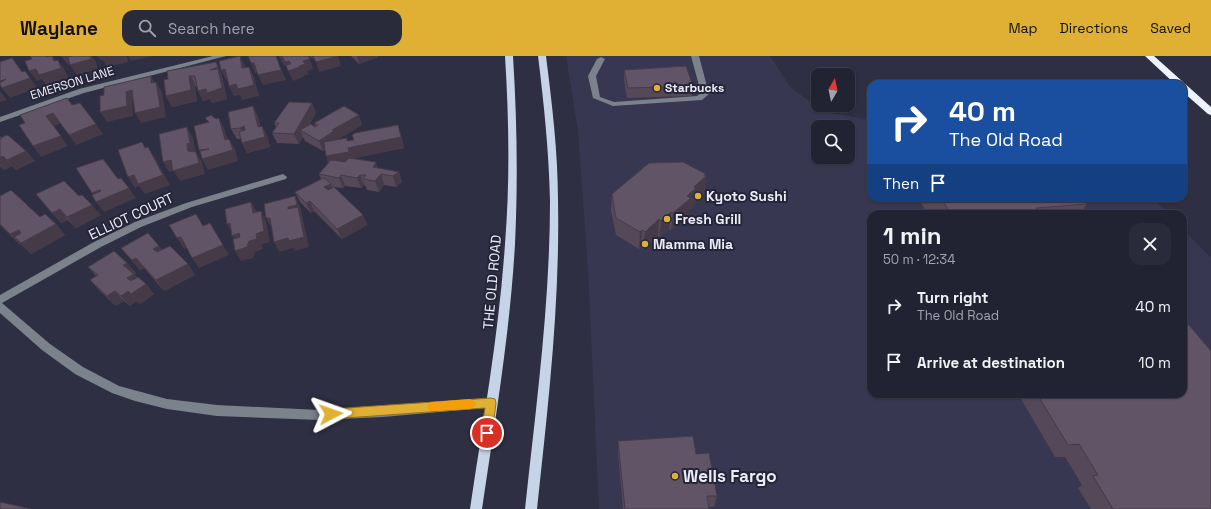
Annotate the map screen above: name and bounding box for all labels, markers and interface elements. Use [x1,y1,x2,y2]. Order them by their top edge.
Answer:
search box [122,10,402,46]
text: Waylane [20,16,98,41]
icon: search [136,17,158,39]
text: Search here [168,19,255,38]
text: Map [1008,19,1038,37]
text: Directions [1060,19,1128,37]
text: Saved [1150,19,1191,37]
street label: EMERSON LANE [28,63,116,103]
north arrow [811,68,855,112]
map controls [811,68,855,164]
place label: Starbucks [665,80,724,96]
marker: Starbucks [652,83,662,93]
text: 40 m [949,93,1016,129]
icon: right [883,96,935,148]
button: search [811,120,855,164]
text: The Old Road [949,128,1063,151]
icon: arrive [927,172,949,194]
text: Then [883,174,919,193]
place label: Kyoto Sushi [706,187,787,205]
street label: ELLIOT COURT [86,188,176,244]
marker: Kyoto Sushi [693,191,703,201]
place label: Fresh Grill [675,210,741,228]
marker: Fresh Grill [662,214,672,224]
text: 1 min [883,220,942,251]
button: close [1129,223,1171,265]
street label: THE OLD ROAD [479,234,505,330]
place label: Mamma Mia [653,235,733,253]
marker: Mamma Mia [640,239,650,249]
text: 50 m · 12:34 [883,251,955,268]
text: Turn right [917,288,988,307]
icon: right [883,295,905,317]
text: 40 m [1135,297,1171,316]
text: The Old Road [917,307,999,324]
icon: arrive [883,351,905,373]
text: Arrive at destination [917,353,1065,372]
text: 10 m [1138,353,1171,372]
position arrow [310,393,352,435]
pin [470,416,504,450]
icon: arrive [476,422,498,444]
place label: Wells Fargo [683,465,777,487]
marker: Wells Fargo [670,471,680,481]

